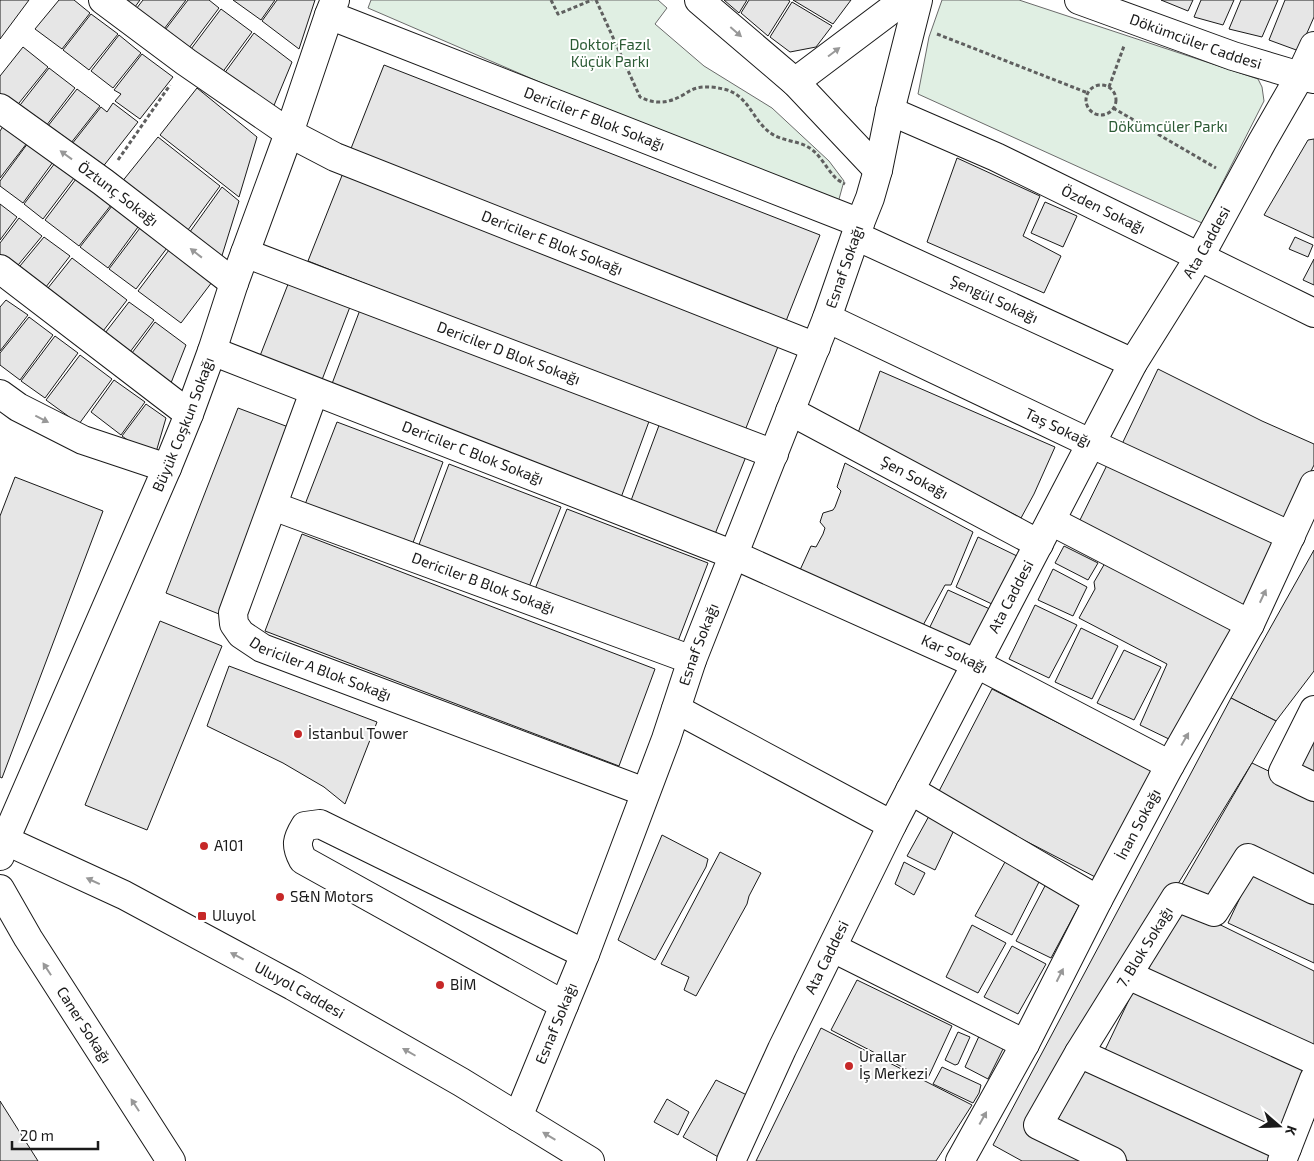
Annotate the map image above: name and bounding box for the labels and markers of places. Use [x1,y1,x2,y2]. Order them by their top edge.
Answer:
place label: İstanbul Tower [308,724,408,742]
marker: İstanbul Tower [292,728,304,740]
place label: A101 [214,836,244,854]
marker: A101 [198,840,210,852]
place label: S&N Motors [290,887,373,905]
marker: S&N Motors [274,891,286,903]
place label: Uluyol [212,906,256,924]
marker: Uluyol [196,910,208,922]
place label: BİM [450,975,476,993]
marker: BİM [434,979,446,991]
place label: Urallar İş Merkezi [859,1047,928,1083]
marker: Urallar İş Merkezi [843,1060,855,1072]

